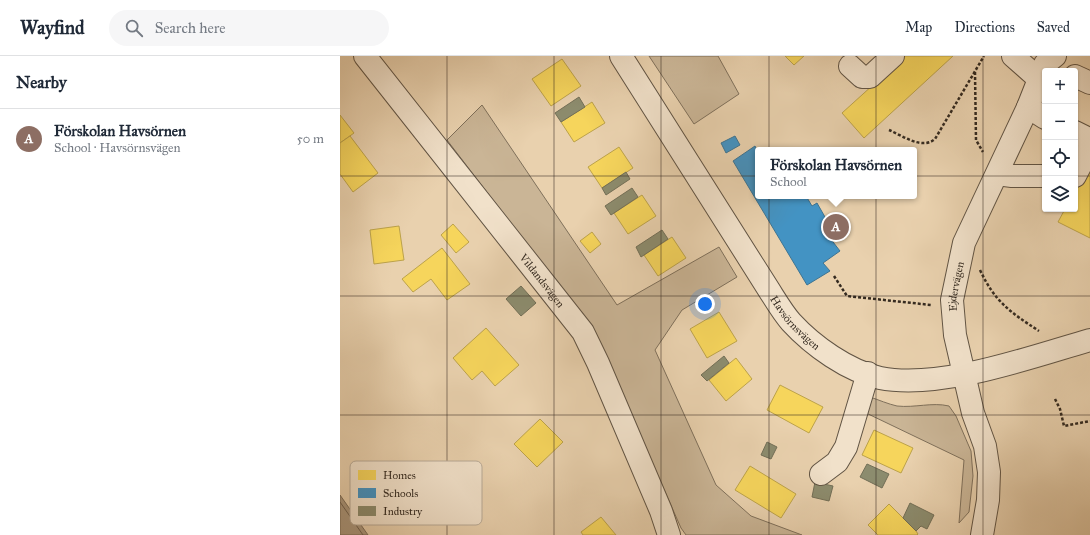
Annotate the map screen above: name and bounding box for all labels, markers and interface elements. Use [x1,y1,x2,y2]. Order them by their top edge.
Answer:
search box [109,10,389,46]
text: Wayfind [20,16,85,39]
icon: search [123,17,145,39]
text: Search here [155,19,226,37]
text: Map [905,19,932,36]
text: Directions [954,19,1015,36]
text: Saved [1037,19,1070,36]
map controls [1042,68,1078,212]
button: + [1042,68,1078,104]
text: Nearby [16,72,67,93]
button: − [1042,104,1078,140]
text: Förskolan Havsörnen [54,122,186,140]
text: A [25,131,33,147]
text: 50 m [297,131,324,147]
text: School · Havsörnsvägen [54,140,180,156]
button: locate [1042,140,1078,176]
popup [755,147,917,199]
text: Förskolan Havsörnen [770,156,902,174]
text: School [770,174,807,190]
button: layers [1042,176,1078,212]
pin: A [823,212,849,242]
street label: Vildandsvägen [516,250,568,310]
street label: Ejdervägen [945,260,966,312]
street label: Havsörnsvägen [768,293,823,352]
your location [695,294,715,314]
legend [350,461,482,525]
text: Homes [383,469,416,482]
text: Schools [383,487,418,500]
text: Industry [383,505,423,518]

